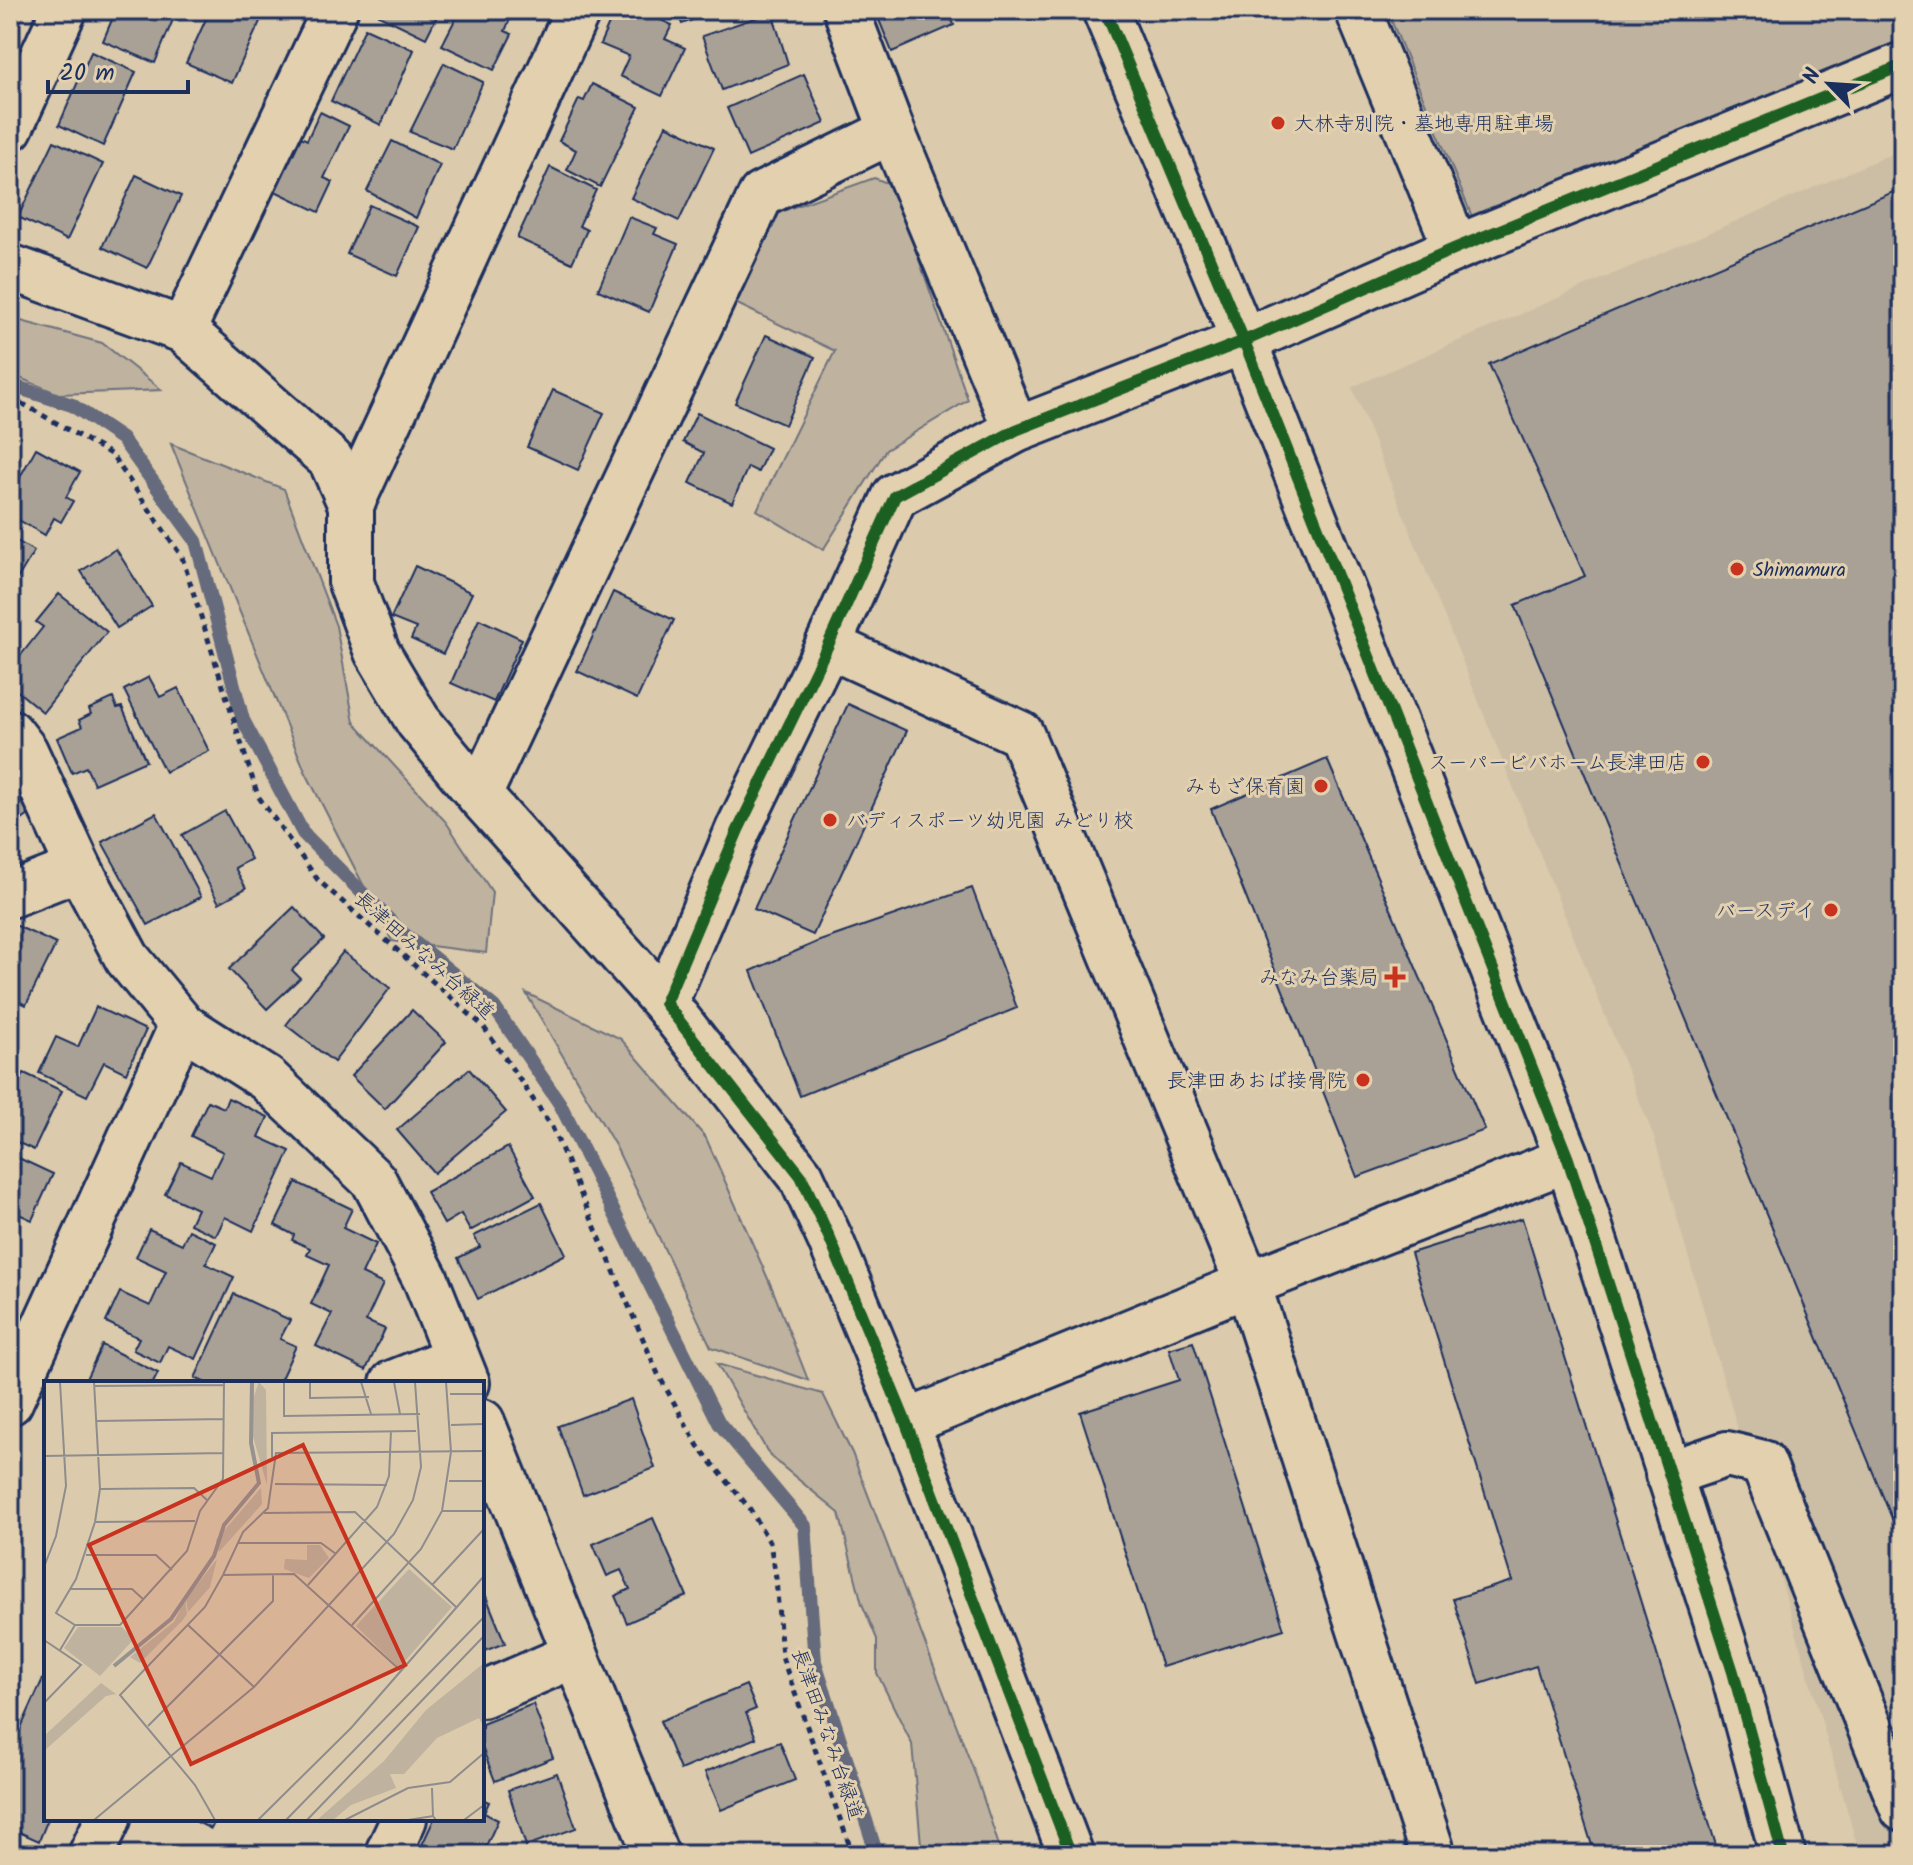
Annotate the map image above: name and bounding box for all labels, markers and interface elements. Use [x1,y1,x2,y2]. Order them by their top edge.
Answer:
scale bar [48,44,188,94]
north arrow [1789,44,1869,124]
text: 20 m [60,54,115,93]
text: N [1794,63,1832,90]
place label: 大林寺別院・墓地専用駐車場 [1294,109,1554,141]
marker: 大林寺別院・墓地専用駐車場 [1269,114,1287,132]
place label: Shimamura [1753,555,1846,587]
marker: Shimamura [1728,560,1746,578]
place label: スーパービバホーム長津田店 [1429,748,1687,780]
marker: スーパービバホーム長津田店 [1694,753,1712,771]
place label: みもざ保育園 [1185,772,1305,804]
marker: みもざ保育園 [1312,777,1330,795]
place label: バディスポーツ幼児園 みどり校 [846,806,1134,838]
marker: バディスポーツ幼児園 みどり校 [821,811,839,829]
street label: 長津田みなみ台緑道 [346,884,501,1029]
place label: バースデイ [1716,896,1815,928]
marker: バースデイ [1822,901,1840,919]
place label: みなみ台薬局 [1259,963,1379,995]
marker: みなみ台薬局 [1386,968,1404,986]
place label: 長津田あおば接骨院 [1167,1066,1347,1098]
marker: 長津田あおば接骨院 [1354,1071,1372,1089]
inset map [44,1381,484,1821]
street label: 長津田みなみ台緑道 [782,1644,871,1825]

